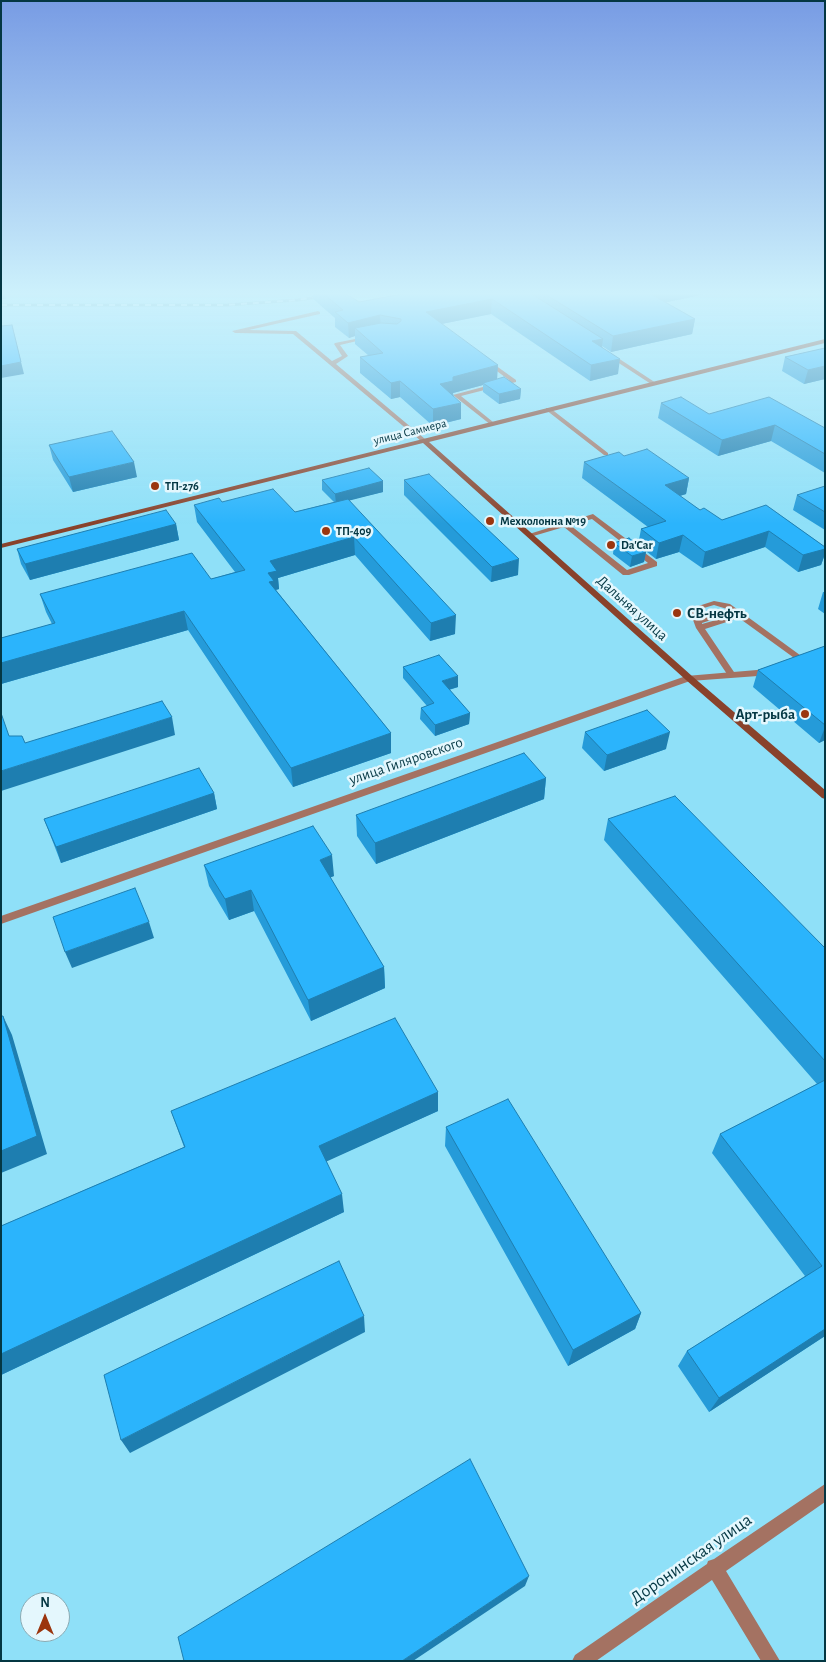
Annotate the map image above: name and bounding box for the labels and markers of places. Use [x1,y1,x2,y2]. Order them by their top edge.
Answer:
place label: ТП-276 [165,479,199,493]
marker: ТП-276 [149,480,161,492]
place label: Мехколонна №19 [500,514,586,528]
marker: Мехколонна №19 [484,515,496,527]
place label: ТП-409 [336,524,371,538]
marker: ТП-409 [320,525,332,537]
place label: Da'Car [621,538,653,552]
marker: Da'Car [605,539,617,551]
place label: СВ-нефть [687,604,747,622]
marker: СВ-нефть [671,607,683,619]
place label: Арт-рыба [735,705,795,723]
marker: Арт-рыба [799,708,811,720]

